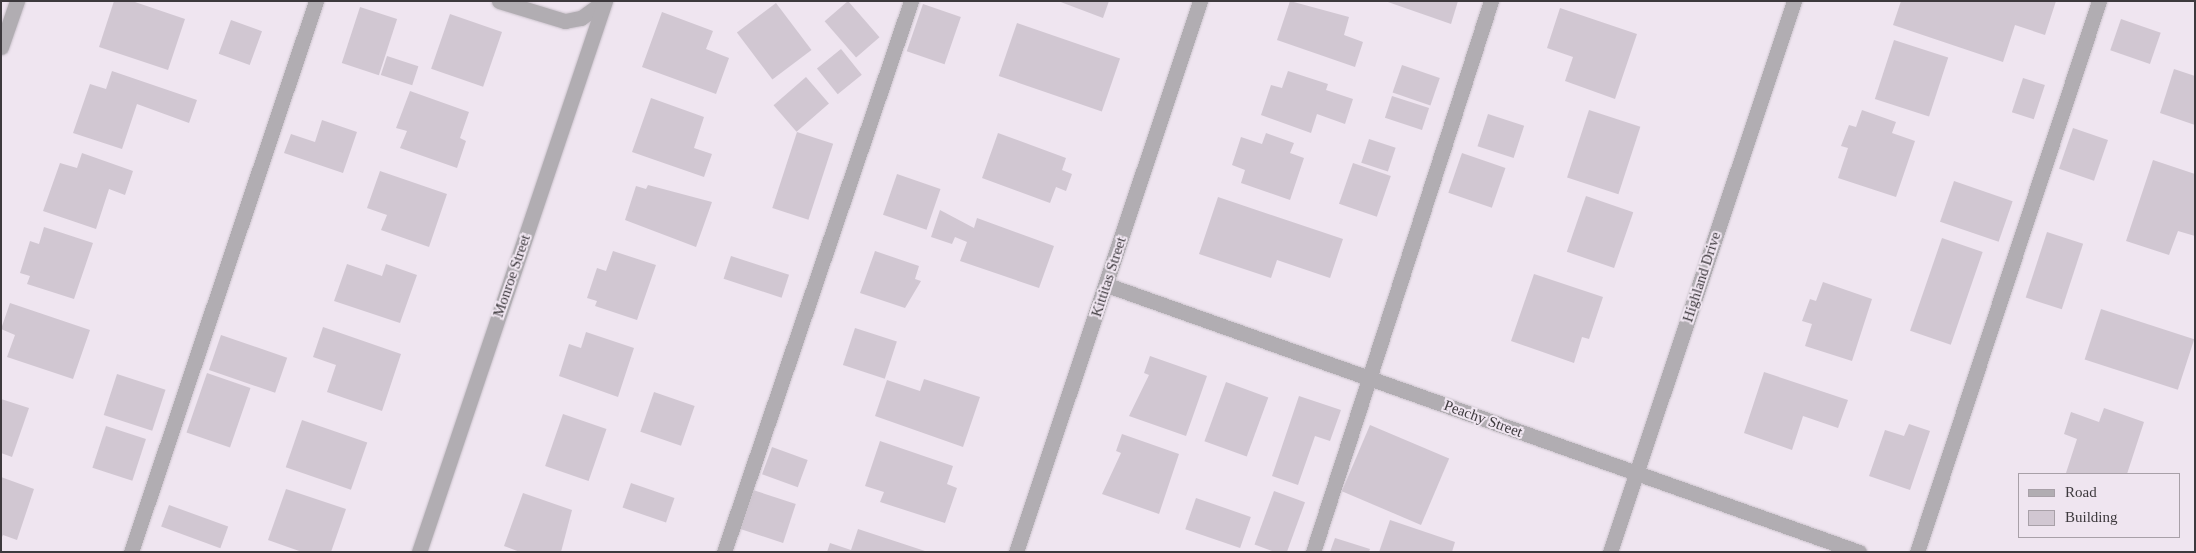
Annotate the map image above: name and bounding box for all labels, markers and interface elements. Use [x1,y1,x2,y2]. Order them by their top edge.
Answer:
street label: Highland Drive [1679,230,1725,324]
street label: Monroe Street [489,232,535,320]
street label: Kittitas Street [1088,235,1130,319]
street label: Peachy Street [1441,397,1525,441]
legend [2018,473,2181,538]
text: Road [2065,484,2097,500]
text: Building [2065,509,2118,525]

